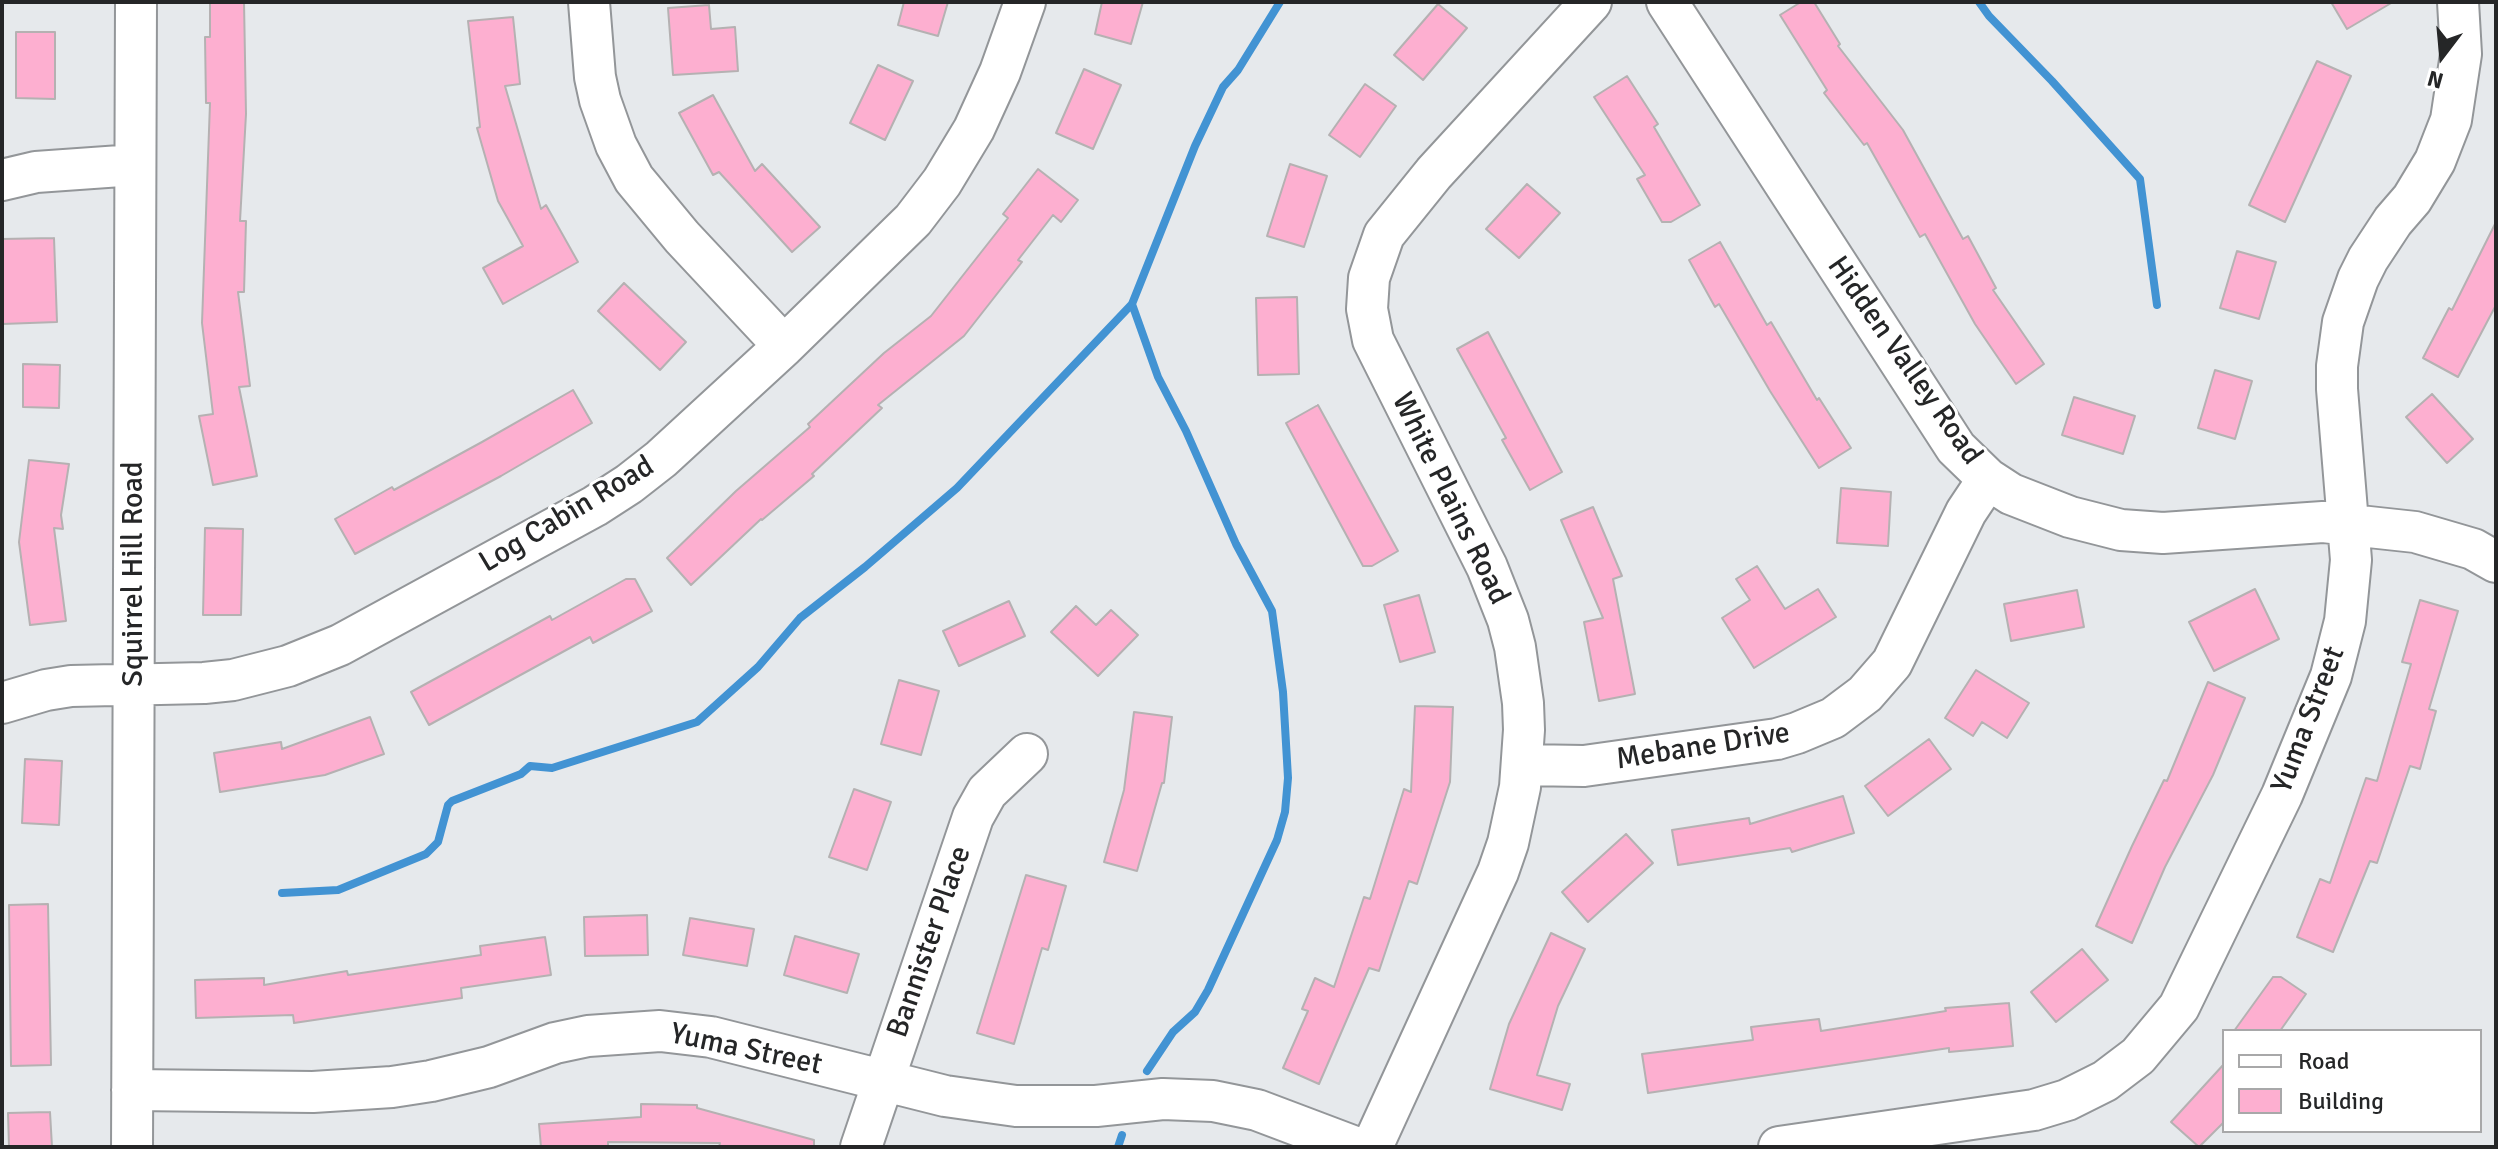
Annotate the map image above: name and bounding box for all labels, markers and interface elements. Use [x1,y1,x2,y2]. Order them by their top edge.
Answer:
north arrow [2402,16,2482,96]
text: N [2424,64,2446,95]
street label: Hidden Valley Road [1819,250,1989,472]
street label: White Plains Road [1383,387,1517,611]
street label: Log Cabin Road [473,449,661,581]
street label: Squirrel Hill Road [116,461,152,687]
street label: Yuma Street [2265,642,2353,798]
street label: Mebane Drive [1614,716,1792,778]
street label: Bannister Place [880,842,980,1042]
street label: Yuma Street [667,1016,825,1084]
legend [2222,1029,2482,1133]
text: Road [2298,1046,2349,1076]
text: Building [2298,1086,2384,1116]

